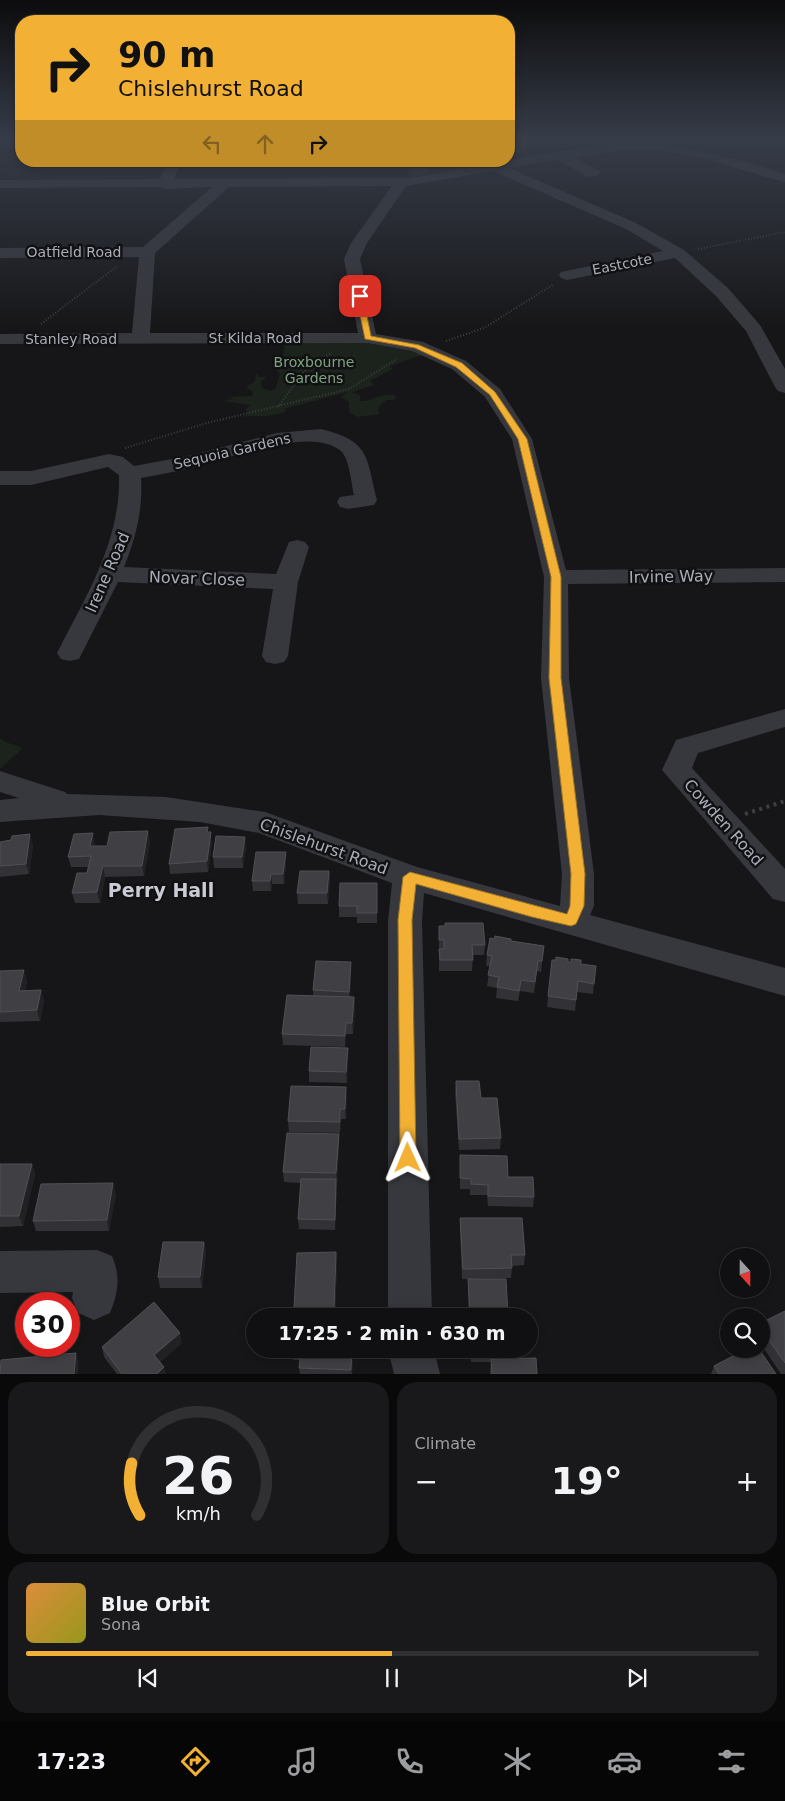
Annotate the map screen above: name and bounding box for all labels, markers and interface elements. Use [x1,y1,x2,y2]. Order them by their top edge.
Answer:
icon: right [35,35,100,100]
text: 90 m [118,35,215,75]
text: Chislehurst Road [118,76,304,101]
icon: left [198,130,226,158]
icon: ahead [251,130,279,158]
icon: right [304,130,332,158]
street label: Oatfield Road [27,244,121,260]
street label: Eastcote [591,250,653,278]
pin [339,275,381,317]
icon: arrive [346,282,374,310]
street label: St Kilda Road [209,330,301,346]
street label: Stanley Road [25,331,117,347]
park label: Broxbourne Gardens [274,354,354,386]
street label: Sequoia Gardens [172,430,292,472]
street label: Irene Road [81,529,134,615]
street label: Irvine Way [629,566,713,587]
street label: Novar Close [149,567,245,590]
street label: Cowden Road [680,775,767,869]
street label: Chislehurst Road [257,814,391,878]
district label: Perry Hall [108,879,214,901]
position arrow [381,1131,433,1183]
north arrow [720,1248,770,1298]
map controls [720,1248,770,1358]
speed limit sign: 30 [15,1292,80,1357]
button: search [720,1308,770,1358]
text: 17:25 · 2 min · 630 m [278,1322,506,1344]
text: Climate [415,1434,476,1453]
text: 26 [162,1446,234,1506]
text: 19° [551,1459,623,1503]
text: − [415,1465,438,1498]
text: + [736,1465,759,1498]
text: km/h [176,1503,221,1524]
text: Blue Orbit [101,1593,210,1615]
text: Sona [101,1615,141,1634]
icon: previous [134,1664,162,1692]
icon: pause [378,1664,406,1692]
icon: next [623,1664,651,1692]
icon: directions [178,1744,213,1779]
icon: music [285,1744,320,1779]
icon: phone [392,1744,427,1779]
icon: climate [500,1744,535,1779]
icon: car [607,1744,642,1779]
icon: filters [714,1744,749,1779]
text: 17:23 [36,1749,106,1774]

